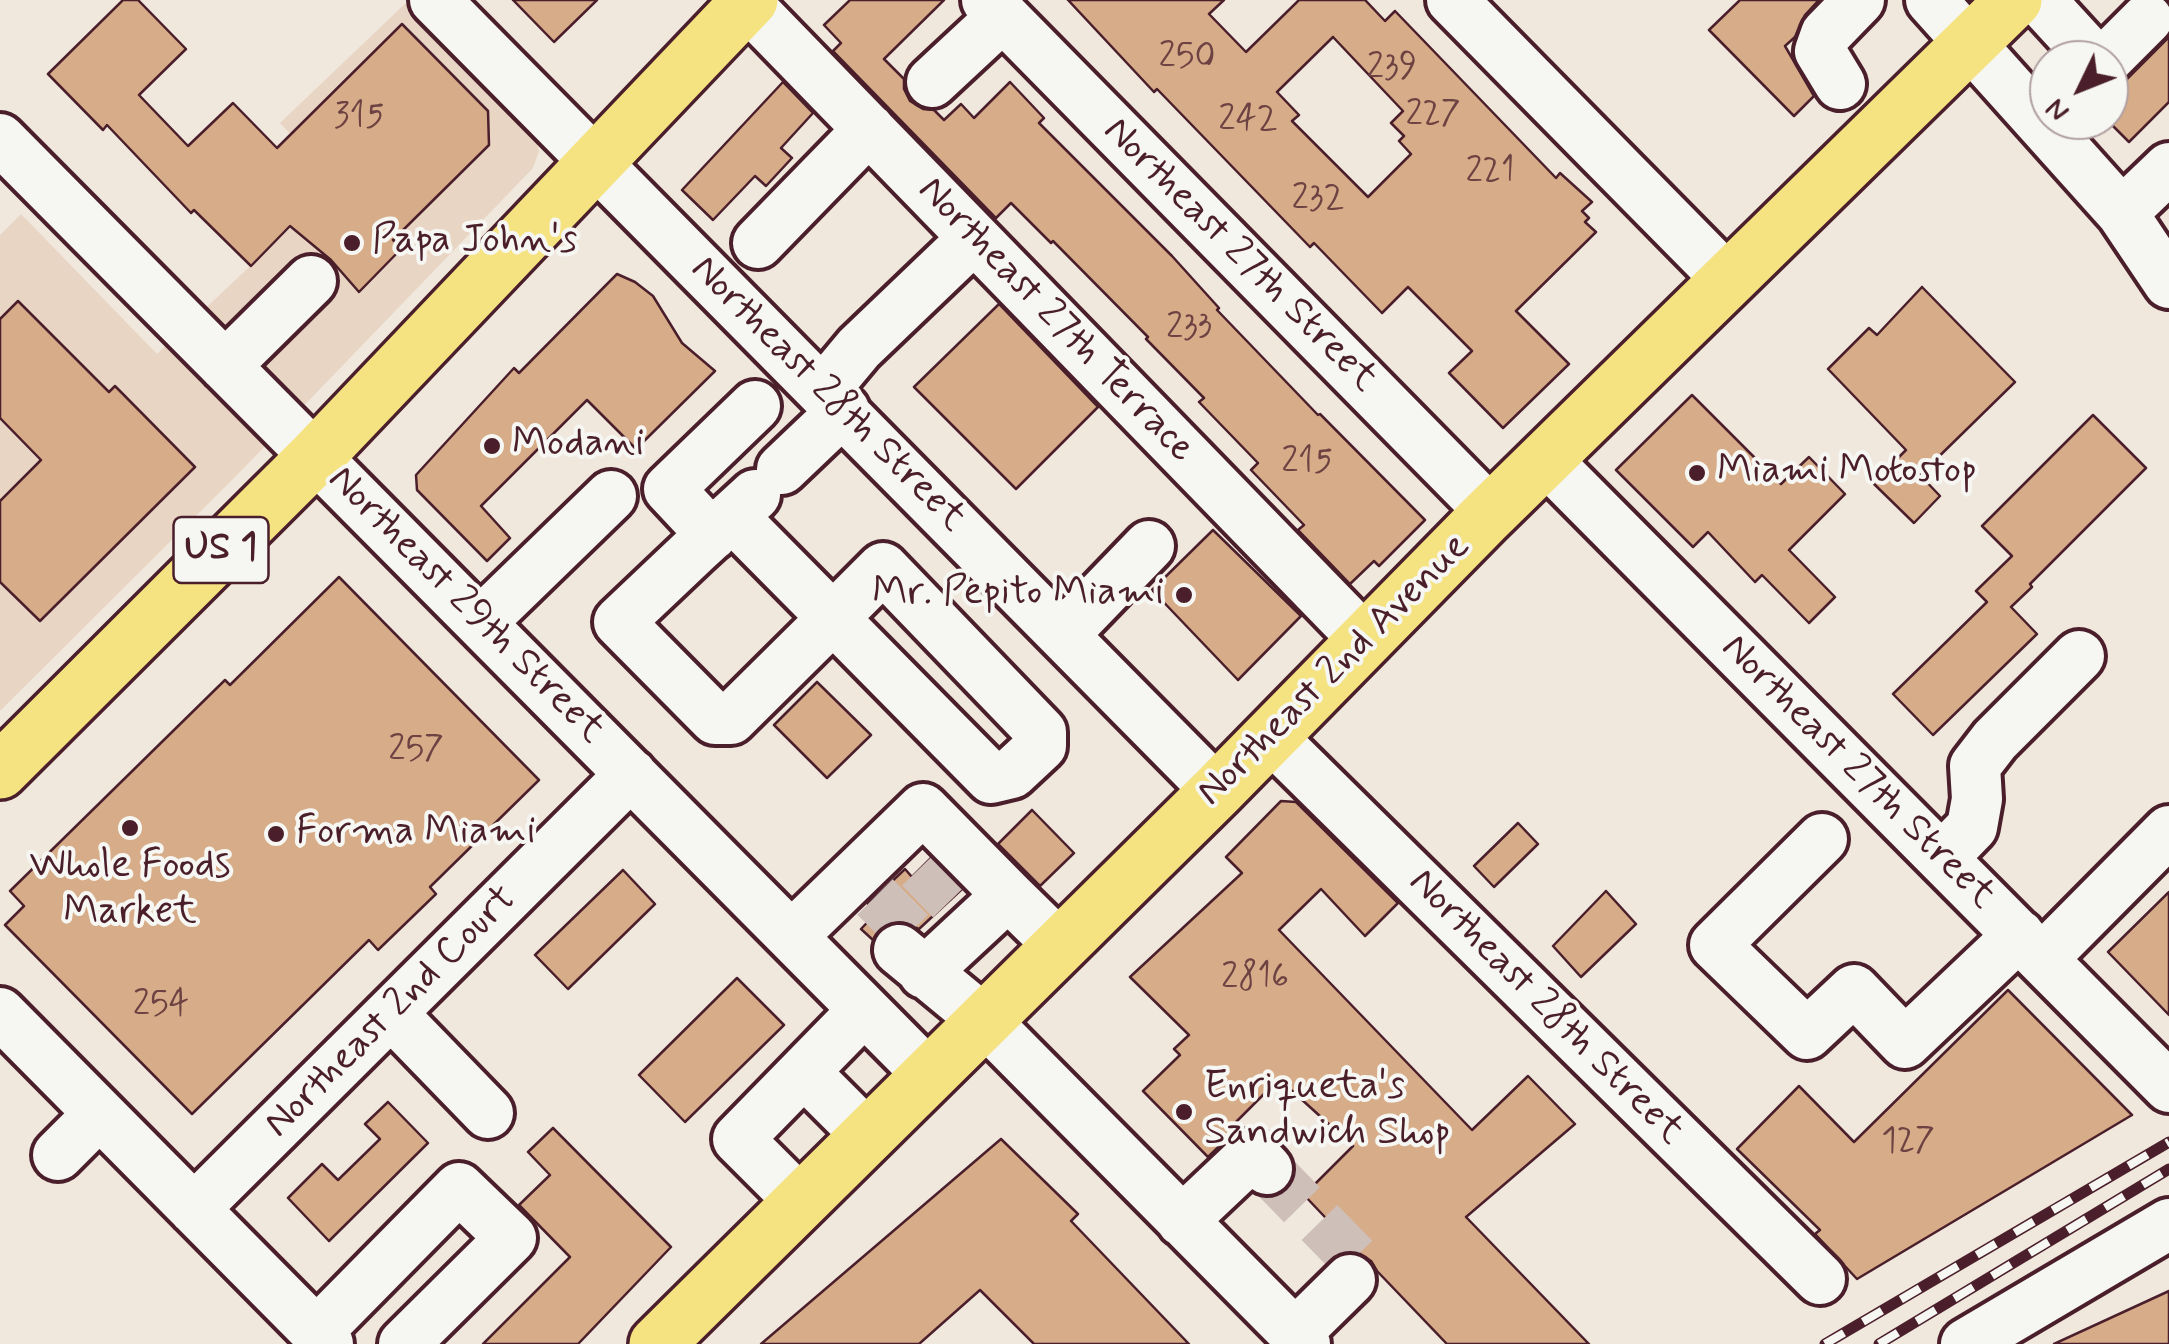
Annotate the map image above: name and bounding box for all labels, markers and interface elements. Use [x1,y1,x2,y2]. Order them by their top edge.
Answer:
house number: 250 [1159,38,1215,80]
north arrow [2029,40,2129,140]
house number: 239 [1367,49,1417,91]
text: N [2038,90,2078,129]
house number: 227 [1405,96,1461,138]
house number: 315 [334,98,384,140]
house number: 242 [1218,101,1278,143]
street label: Northeast 27th Street [1091,108,1387,404]
house number: 221 [1465,153,1515,195]
street label: Northeast 27th Terrace [906,168,1204,474]
house number: 232 [1292,180,1344,222]
place label: Papa John's [372,219,577,267]
marker: Papa John's [341,232,363,254]
street label: Northeast 28th Street [679,247,975,543]
house number: 233 [1166,309,1212,351]
place label: Modani [512,422,644,470]
marker: Modani [481,435,503,457]
house number: 215 [1281,443,1333,485]
place label: Miami Motostop [1717,449,1977,497]
street label: Northeast 29th Street [316,457,614,755]
marker: Miami Motostop [1686,462,1708,484]
road number: US 1 [174,517,268,583]
street label: Northeast 2nd Avenue [1188,524,1482,818]
place label: Mr. Pepito Miami [872,571,1164,619]
marker: Mr. Pepito Miami [1173,584,1195,606]
street label: Northeast 27th Street [1709,625,2005,921]
house number: 257 [388,731,444,773]
place label: Forma Miami [296,810,536,858]
marker: Whole Foods Market [119,817,141,839]
marker: Forma Miami [265,823,287,845]
place label: Whole Foods Market [29,844,231,938]
street label: Northeast 28th Street [1397,860,1693,1156]
street label: Northeast 2nd Court [256,877,528,1149]
house number: 2816 [1221,959,1289,1001]
house number: 254 [133,986,189,1028]
place label: Enriqueta's Sandwich Shop [1204,1065,1451,1159]
marker: Enriqueta's Sandwich Shop [1173,1101,1195,1123]
house number: 127 [1881,1123,1935,1165]

